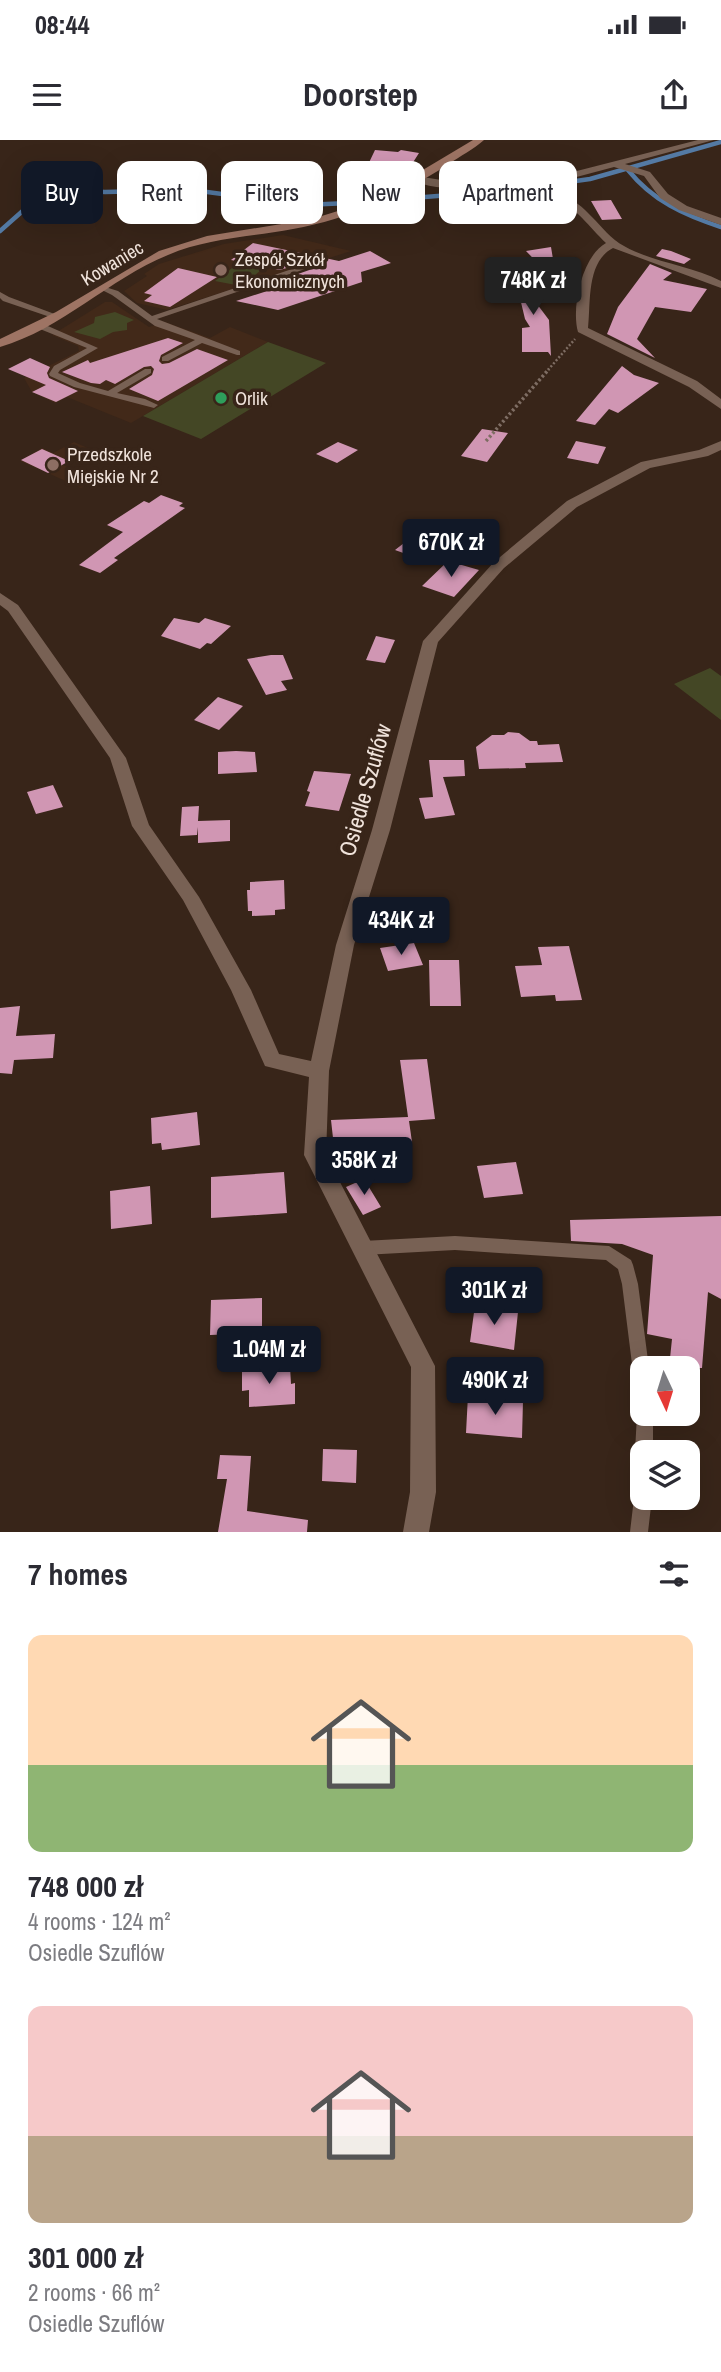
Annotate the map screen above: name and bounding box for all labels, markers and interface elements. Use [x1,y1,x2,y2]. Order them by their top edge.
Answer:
text: 08:44 [35,7,90,42]
text: Doorstep [303,73,418,116]
icon: menu [28,76,66,114]
icon: share [655,76,693,114]
chip: Buy [21,161,103,224]
chip: Rent [117,161,207,224]
chip: Filters [221,161,323,224]
chip: New [337,161,425,224]
chip: Apartment [439,161,577,224]
street label: Kowaniec [76,234,148,292]
place label: Zespół Szkół Ekonomicznych [235,246,345,294]
pin: 748K zł [468,258,598,317]
marker: Zespół Szkół Ekonomicznych [213,262,229,278]
text: 748K zł [501,264,566,295]
place label: Orlik [235,385,268,411]
marker: Orlik [213,390,229,406]
place label: Przedszkole Miejskie Nr 2 [67,441,159,489]
marker: Przedszkole Miejskie Nr 2 [45,457,61,473]
pin: 670K zł [386,520,516,579]
text: 670K zł [419,526,484,557]
street label: Osiedle Szuflów [331,720,398,860]
pin: 434K zł [336,898,466,957]
text: 434K zł [369,904,434,935]
pin: 358K zł [299,1138,429,1197]
text: 358K zł [332,1144,397,1175]
pin: 301K zł [429,1268,559,1327]
text: 301K zł [462,1274,527,1305]
pin: 1.04M zł [197,1326,341,1386]
text: 1.04M zł [233,1333,305,1364]
north arrow [630,1356,700,1426]
map controls [630,1356,700,1510]
pin: 490K zł [430,1358,560,1417]
text: 490K zł [463,1364,528,1395]
button: layers [630,1440,700,1510]
text: 7 homes [28,1554,128,1594]
icon: filters [655,1555,693,1593]
icon: home [298,1681,424,1807]
text: 748 000 zł [28,1866,143,1906]
text: 4 rooms · 124 m² [28,1906,171,1937]
text: Osiedle Szuflów [28,1937,164,1968]
icon: home [298,2052,424,2178]
text: 301 000 zł [28,2237,143,2277]
text: 2 rooms · 66 m² [28,2277,160,2308]
text: Osiedle Szuflów [28,2308,164,2339]

